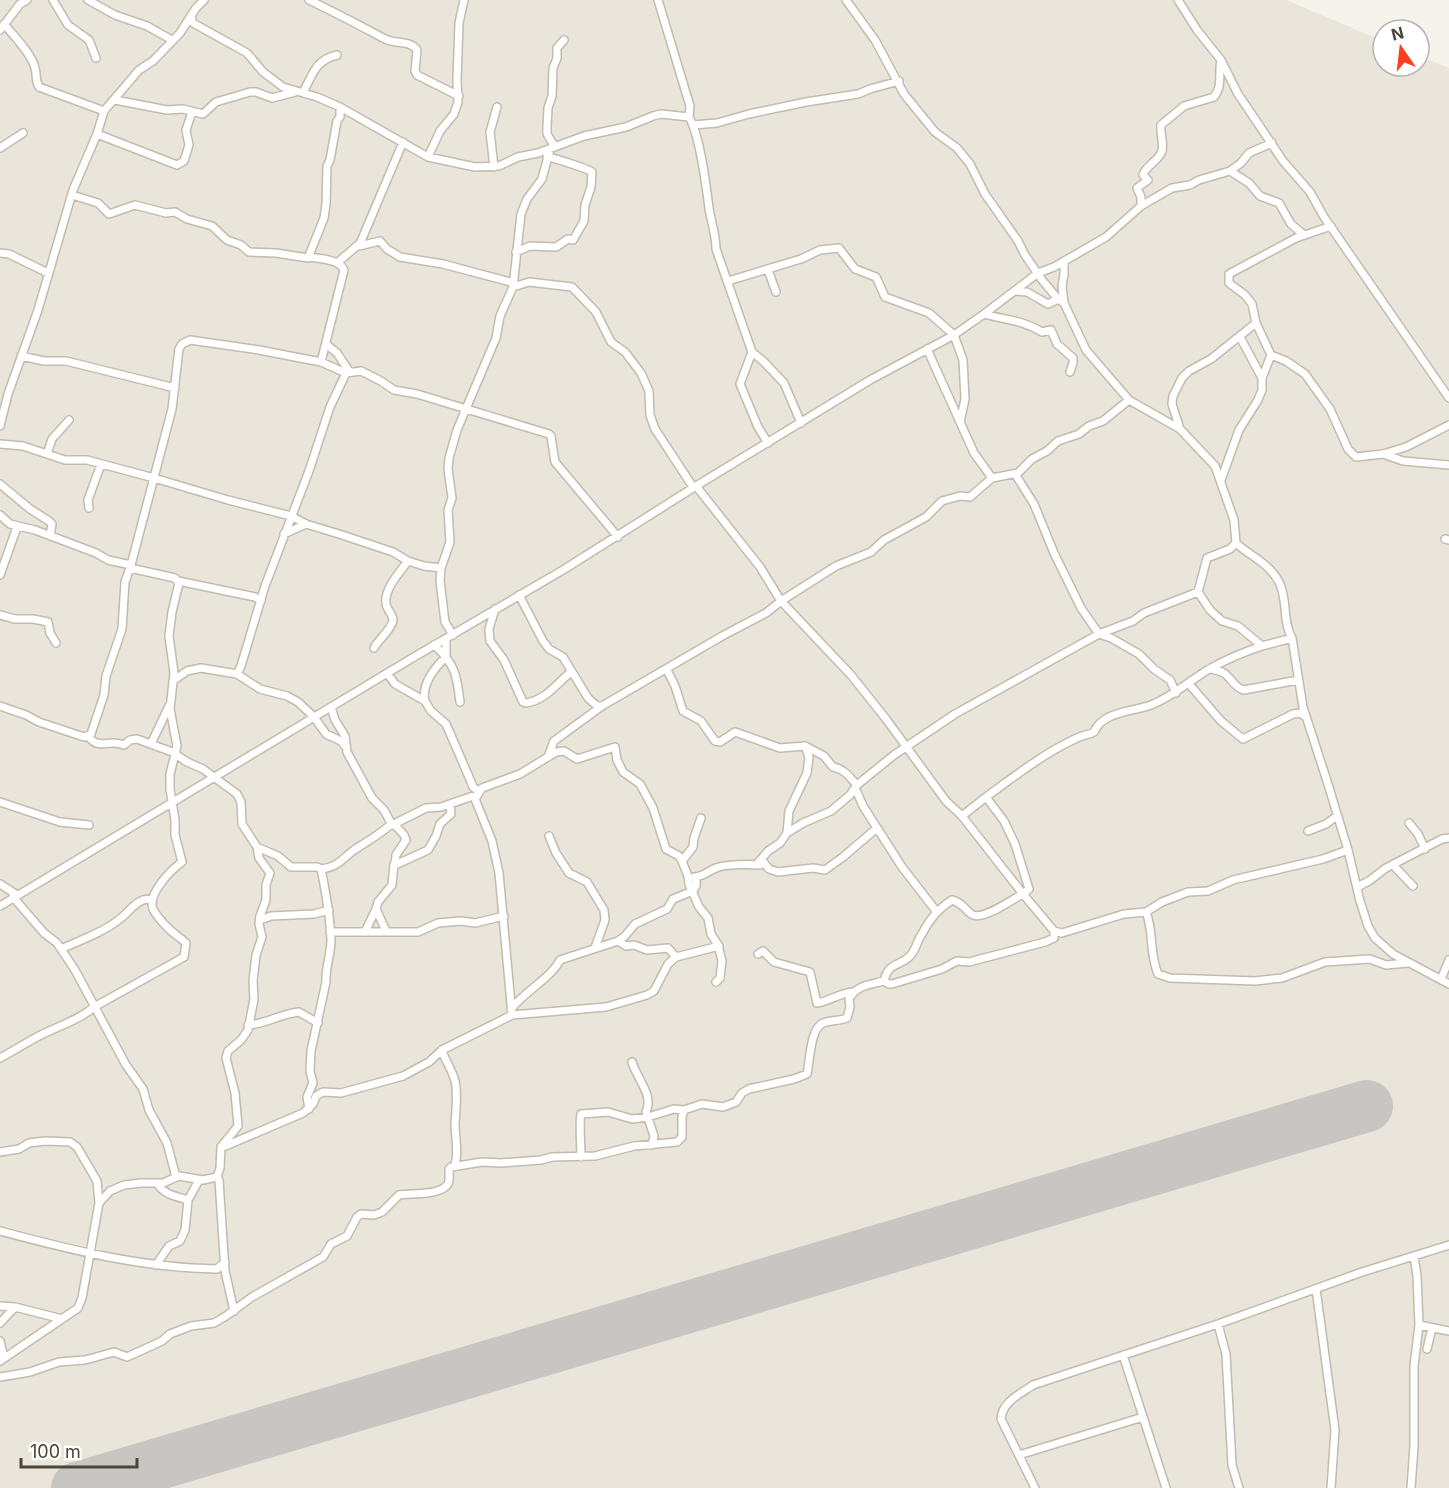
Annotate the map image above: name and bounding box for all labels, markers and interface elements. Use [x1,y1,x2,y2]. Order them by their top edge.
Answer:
north arrow [1371,18,1431,78]
text: N [1389,22,1406,45]
scale bar [21,1431,136,1469]
text: 100 m [30,1441,81,1462]

